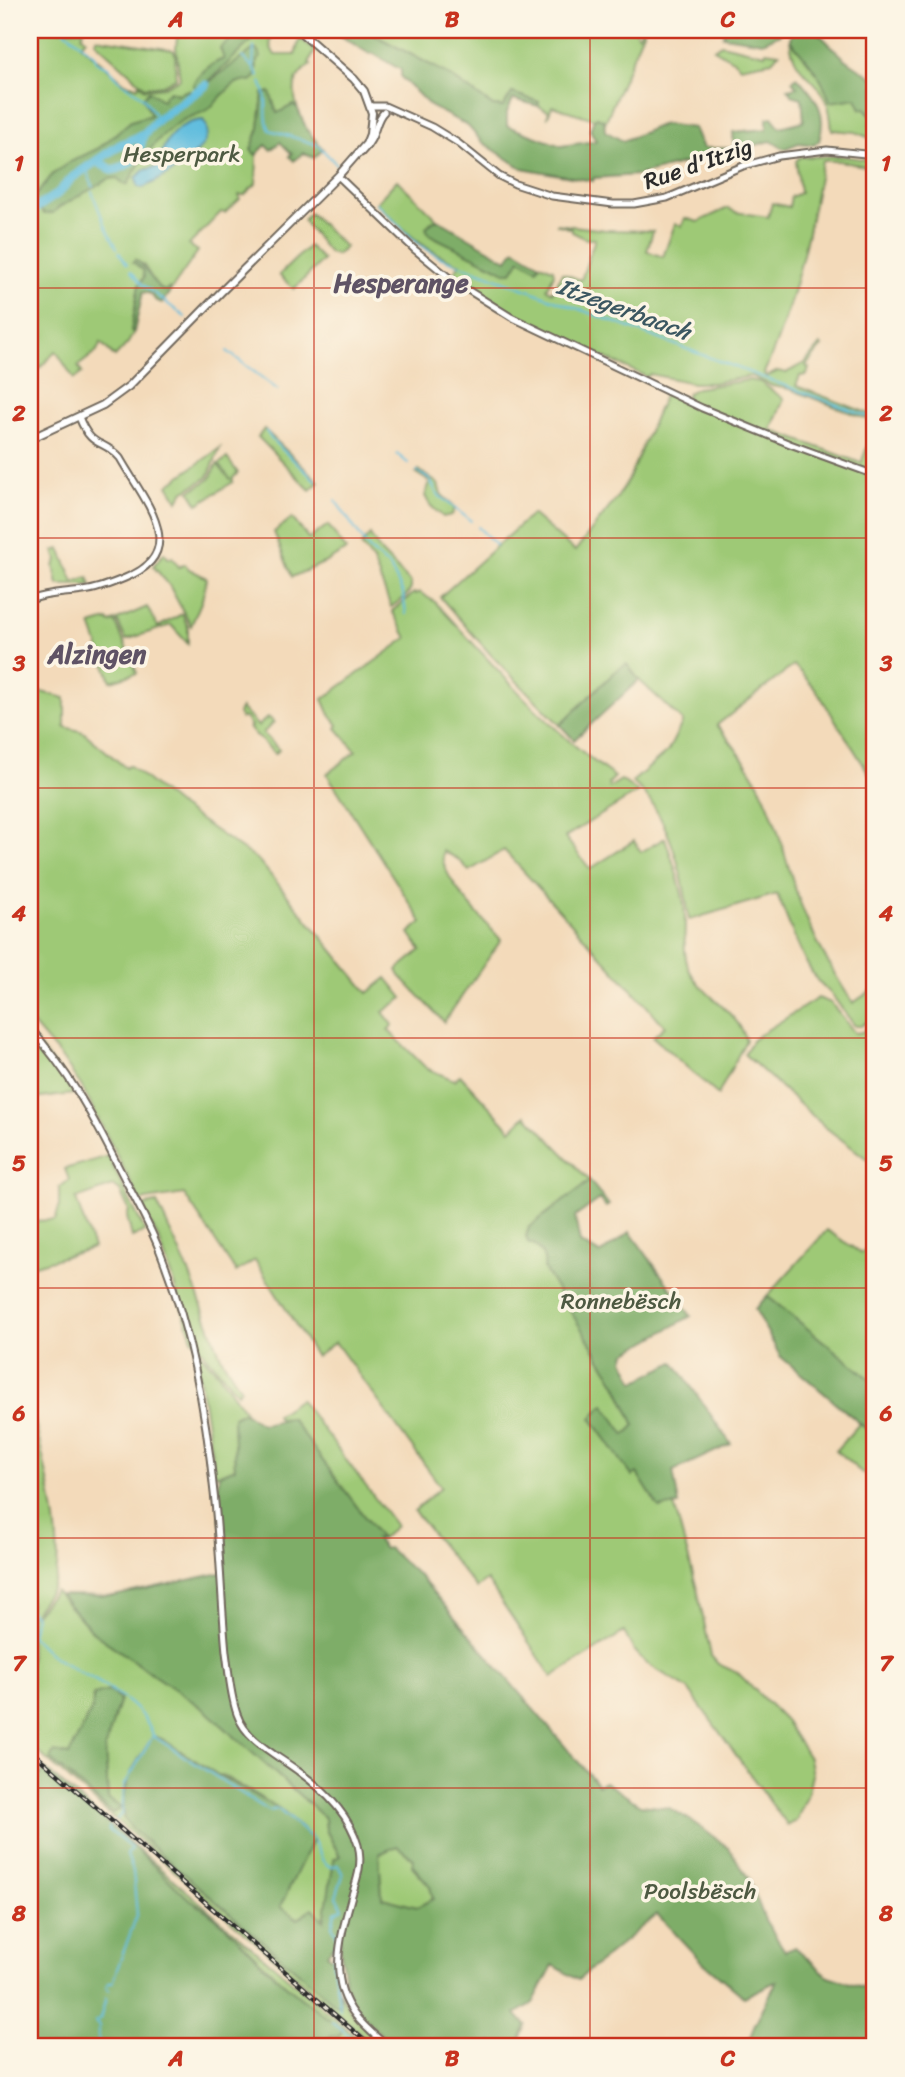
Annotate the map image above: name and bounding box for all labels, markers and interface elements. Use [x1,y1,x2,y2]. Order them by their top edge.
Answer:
text: A [167,0,184,40]
text: B [445,0,460,40]
text: C [720,0,736,40]
street label: Rue d'Itzig [638,126,758,202]
park label: Hesperpark [123,134,241,175]
text: 1 [14,143,24,184]
text: 1 [881,143,891,184]
district label: Hesperange [333,260,469,306]
water label: Itzegerbaach [550,265,699,353]
text: 2 [11,393,26,434]
text: 2 [878,393,893,434]
district label: Alzingen [47,631,146,677]
text: 3 [12,643,26,684]
text: 3 [879,643,893,684]
text: 4 [11,893,27,934]
text: 4 [878,893,894,934]
text: 5 [12,1143,26,1184]
text: 5 [879,1143,893,1184]
park label: Ronnebësch [561,1281,681,1322]
text: 6 [11,1393,26,1434]
text: 6 [878,1393,893,1434]
text: 7 [12,1643,27,1684]
text: 7 [879,1643,894,1684]
park label: Poolsbësch [644,1871,756,1912]
text: 8 [11,1893,26,1934]
text: 8 [878,1893,893,1934]
text: A [167,2038,184,2077]
text: B [445,2038,460,2077]
text: C [720,2038,736,2077]

